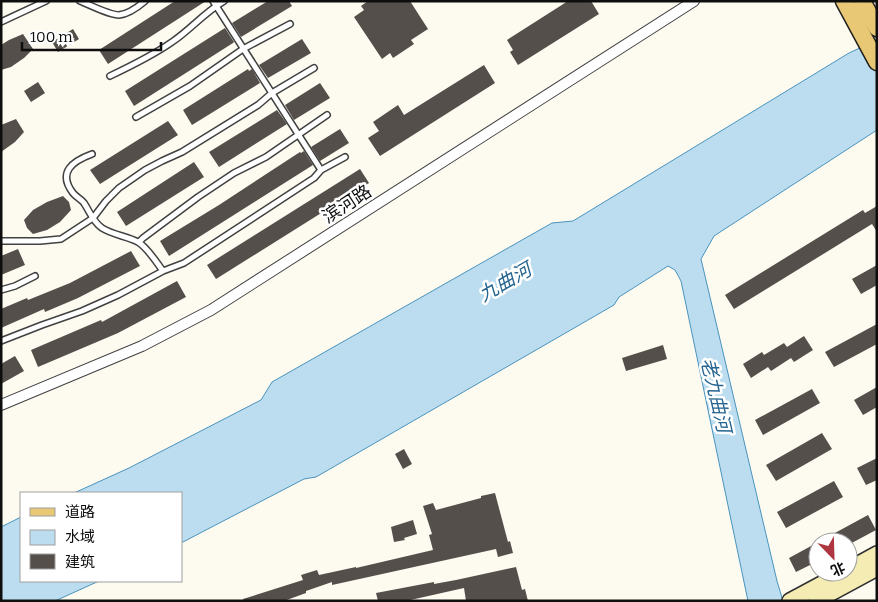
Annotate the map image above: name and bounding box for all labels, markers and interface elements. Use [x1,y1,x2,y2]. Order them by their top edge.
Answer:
scale bar [22,20,161,52]
text: 100 m [30,28,73,46]
street label: 滨河路 [318,180,376,228]
water label: 九曲河 [475,256,539,306]
water label: 老九曲河 [696,355,737,439]
legend [20,492,182,582]
text: 道路 [65,503,95,521]
text: 水域 [65,528,95,546]
north arrow [808,532,858,582]
text: 建筑 [65,553,95,571]
text: 北 [828,558,848,579]

